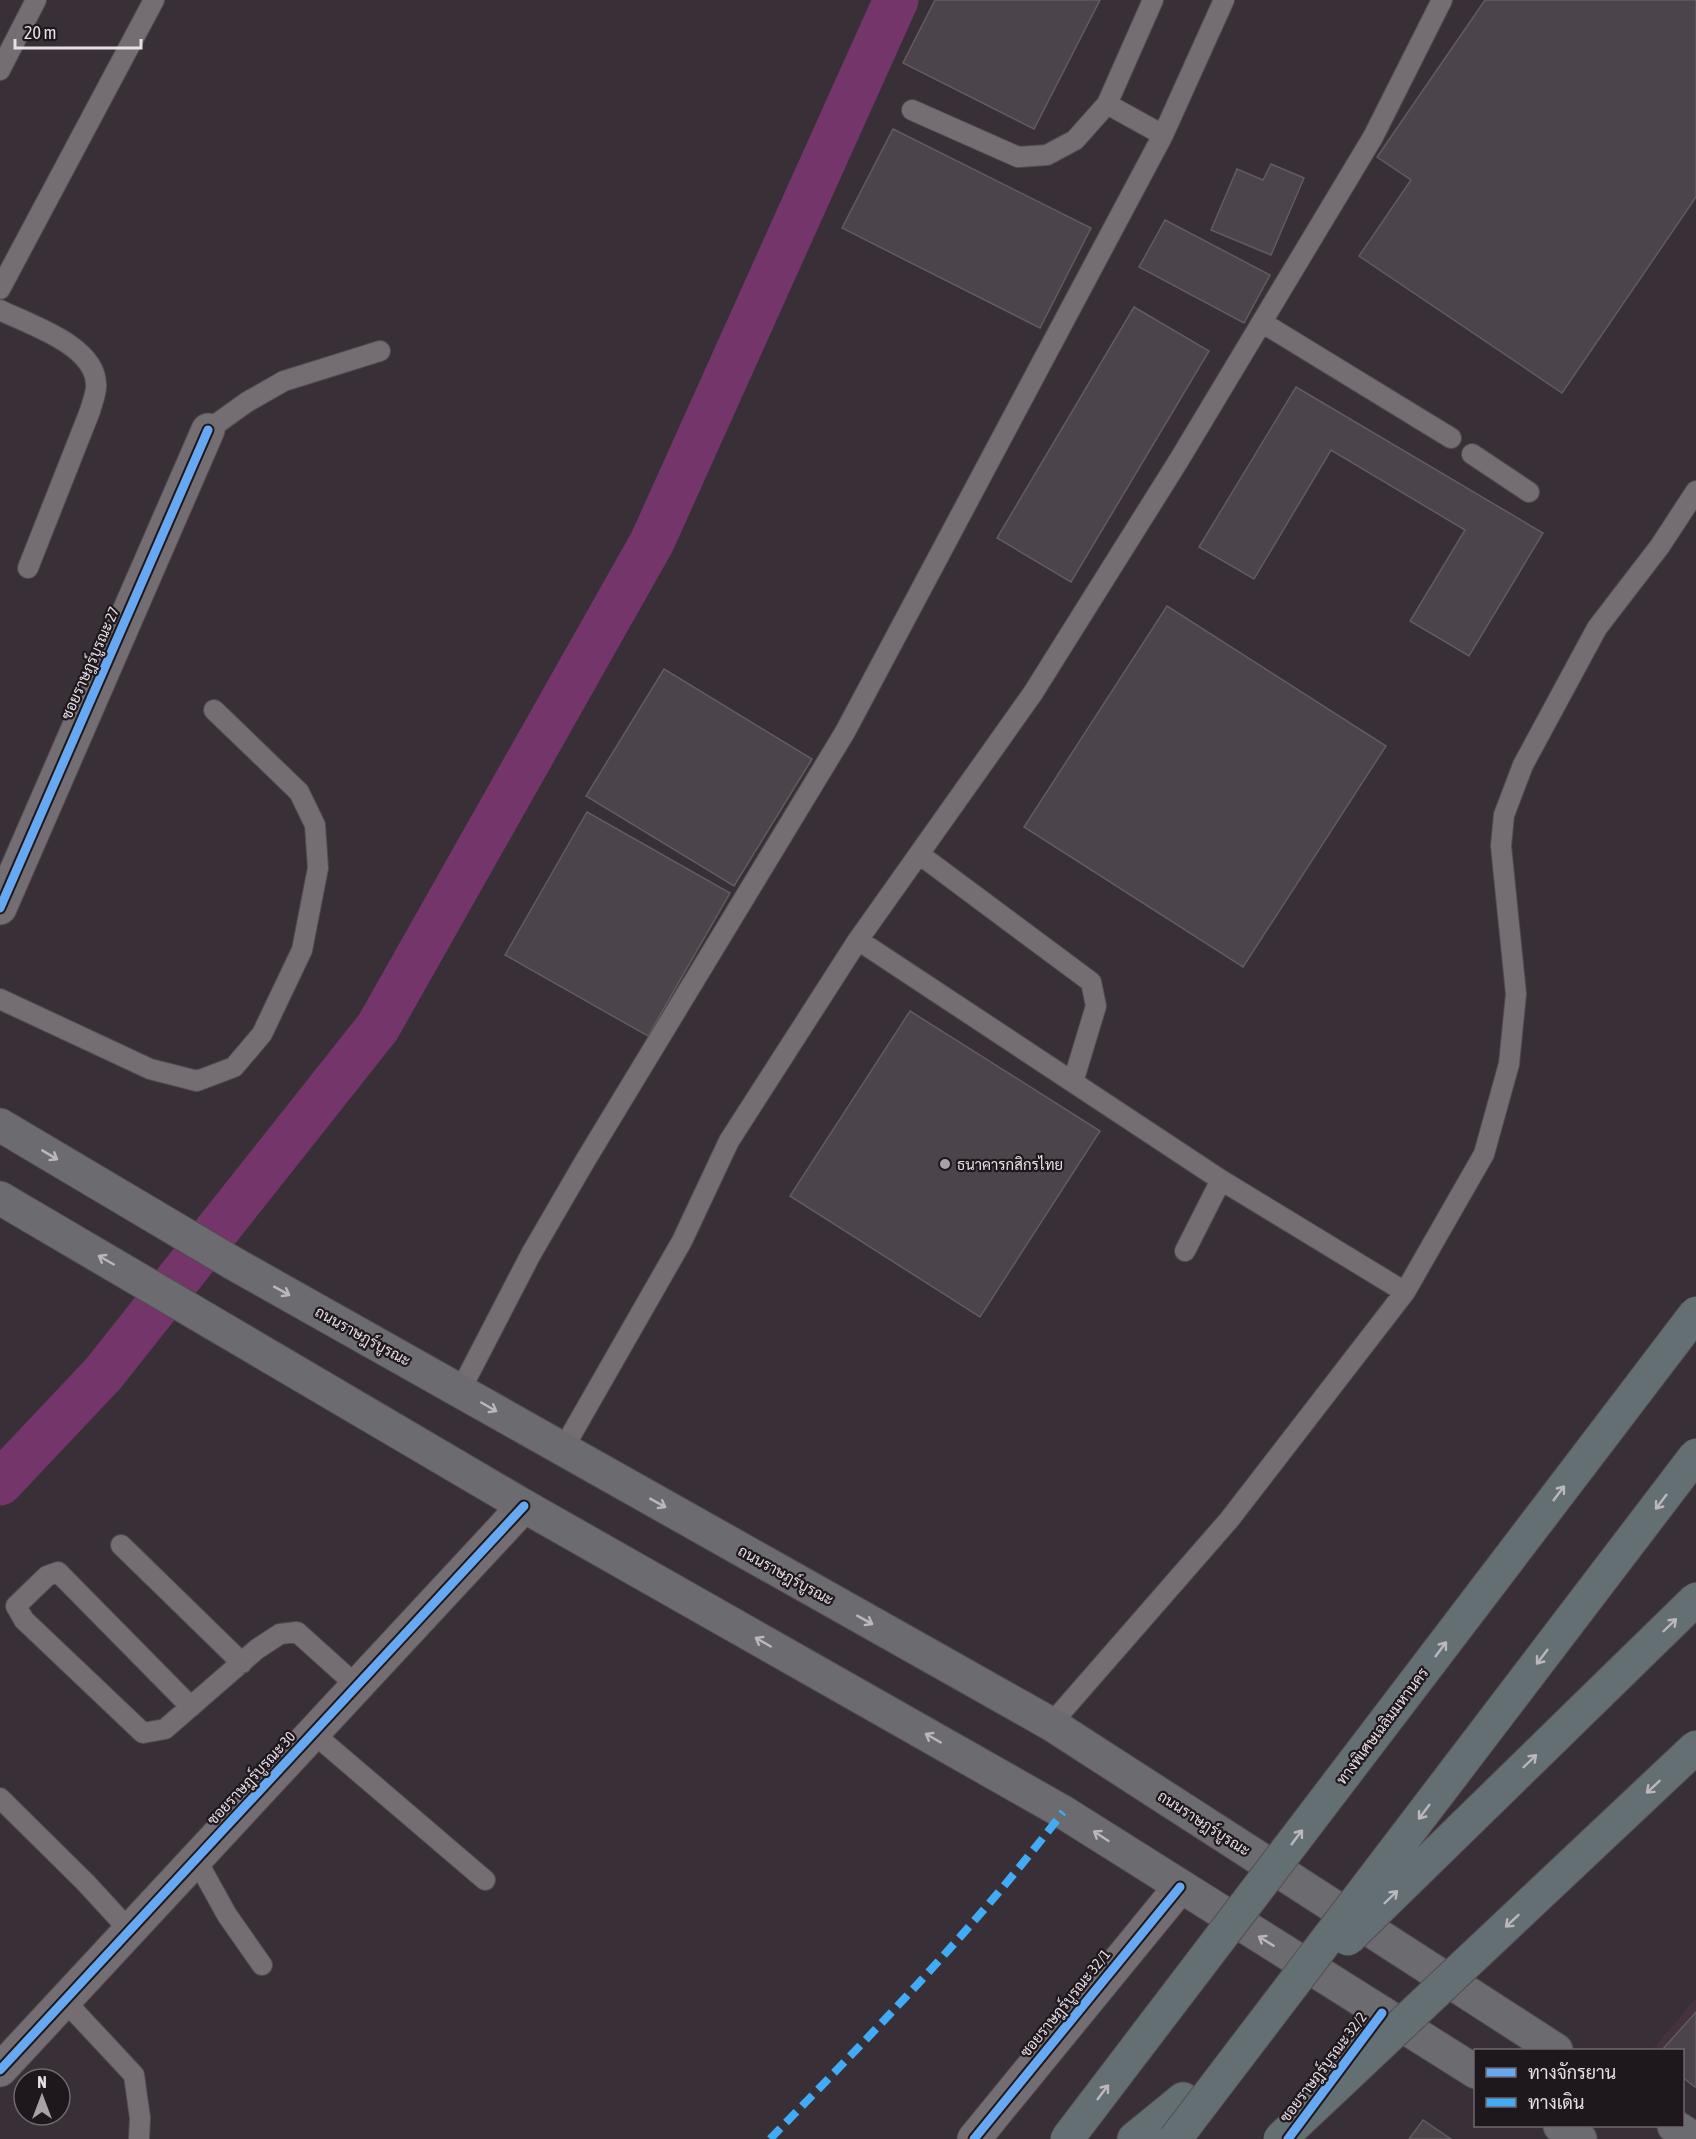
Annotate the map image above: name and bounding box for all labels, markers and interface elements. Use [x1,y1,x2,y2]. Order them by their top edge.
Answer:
scale bar [15,12,141,50]
text: 20 m [24,22,56,43]
street label: ซอยราษฎร์บูรณะ 27 [57,604,124,723]
one-way arrow [41,1149,58,1161]
place label: ธนาคารกสิกรไทย [957,1155,1063,1173]
marker: ธนาคารกสิกรไทย [938,1157,952,1171]
one-way arrow [98,1253,115,1265]
one-way arrow [273,1285,290,1297]
street label: ถนนราษฎร์บูรณะ [311,1302,414,1371]
one-way arrow [480,1401,497,1413]
one-way arrow [1552,1486,1565,1502]
one-way arrow [1654,1493,1667,1509]
one-way arrow [649,1497,666,1509]
street label: ถนนราษฎร์บูรณะ [734,1541,837,1610]
one-way arrow [856,1614,873,1626]
one-way arrow [1662,1618,1677,1632]
one-way arrow [755,1636,772,1648]
one-way arrow [1434,1641,1447,1657]
one-way arrow [1536,1648,1549,1664]
street label: ทางพิเศษเฉลิมมหานคร [1333,1664,1431,1788]
street label: ซอยราษฎร์บูรณะ 30 [203,1727,300,1830]
one-way arrow [925,1732,942,1744]
one-way arrow [1523,1754,1538,1768]
one-way arrow [1646,1780,1661,1794]
street label: ถนนราษฎร์บูรณะ [1154,1786,1254,1861]
one-way arrow [1418,1803,1430,1819]
one-way arrow [1290,1829,1303,1845]
one-way arrow [1093,1830,1110,1842]
one-way arrow [1383,1890,1398,1905]
one-way arrow [1504,1914,1519,1928]
one-way arrow [1258,1934,1275,1946]
street label: ซอยราษฎร์บูรณะ 32/1 [1016,1945,1115,2061]
street label: ซอยราษฎร์บูรณะ 32/2 [1275,2008,1372,2127]
legend [1474,2049,1684,2127]
text: ทางจักรยาน [1528,2062,1616,2083]
north arrow [12,2067,72,2127]
text: N [37,2073,47,2091]
one-way arrow [1096,2085,1109,2101]
text: ทางเดิน [1528,2092,1584,2113]

